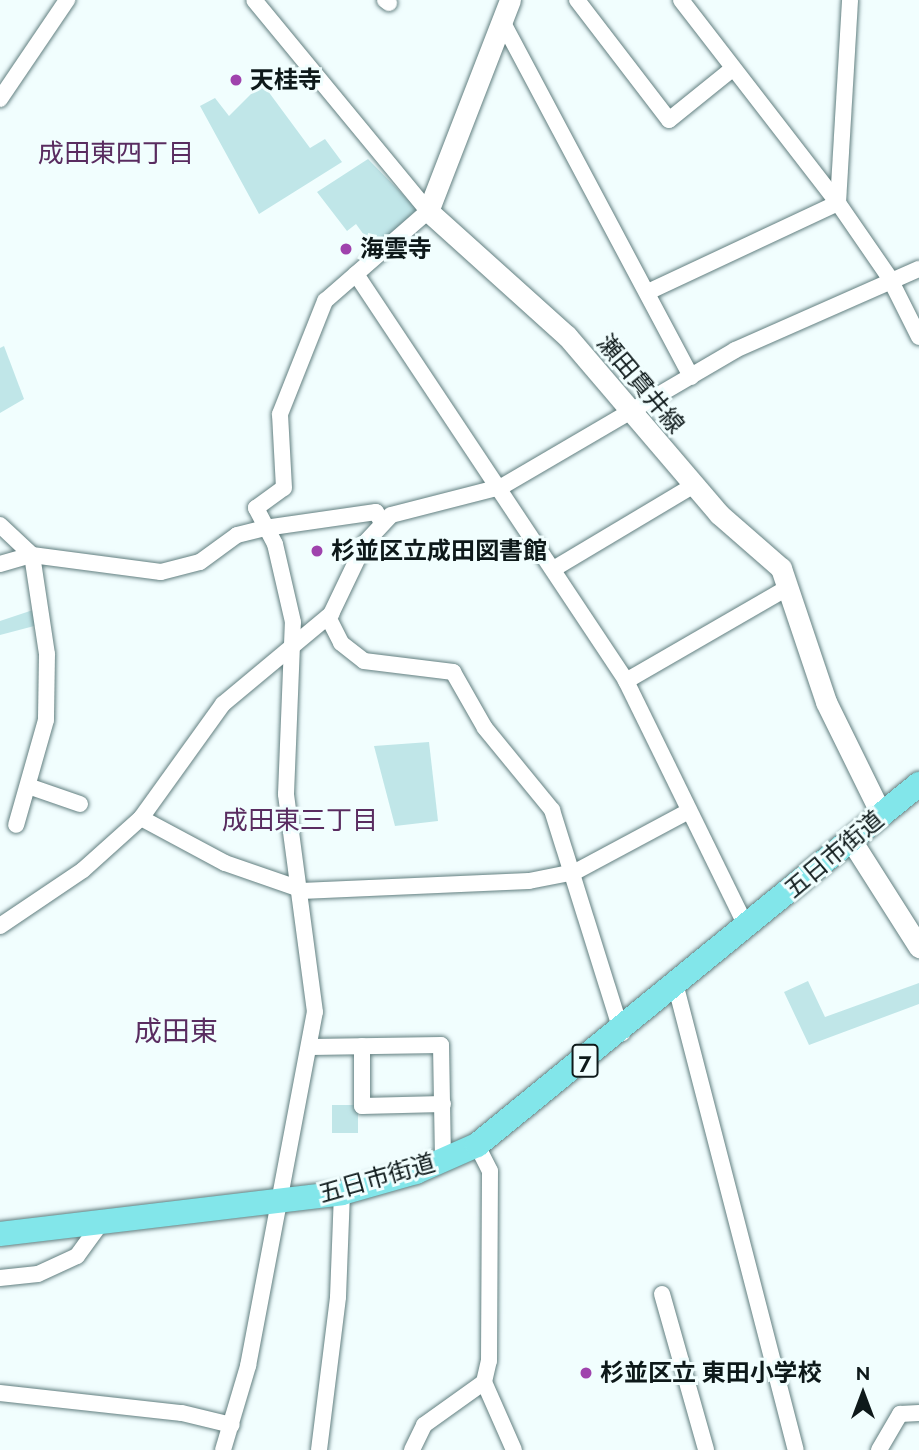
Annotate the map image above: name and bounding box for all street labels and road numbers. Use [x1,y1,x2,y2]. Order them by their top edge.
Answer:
street label: 瀬田貫井線 [591,329,691,439]
street label: 五日市街道 [779,804,889,904]
road number: 7 [571,1042,599,1080]
street label: 五日市街道 [315,1148,439,1208]

